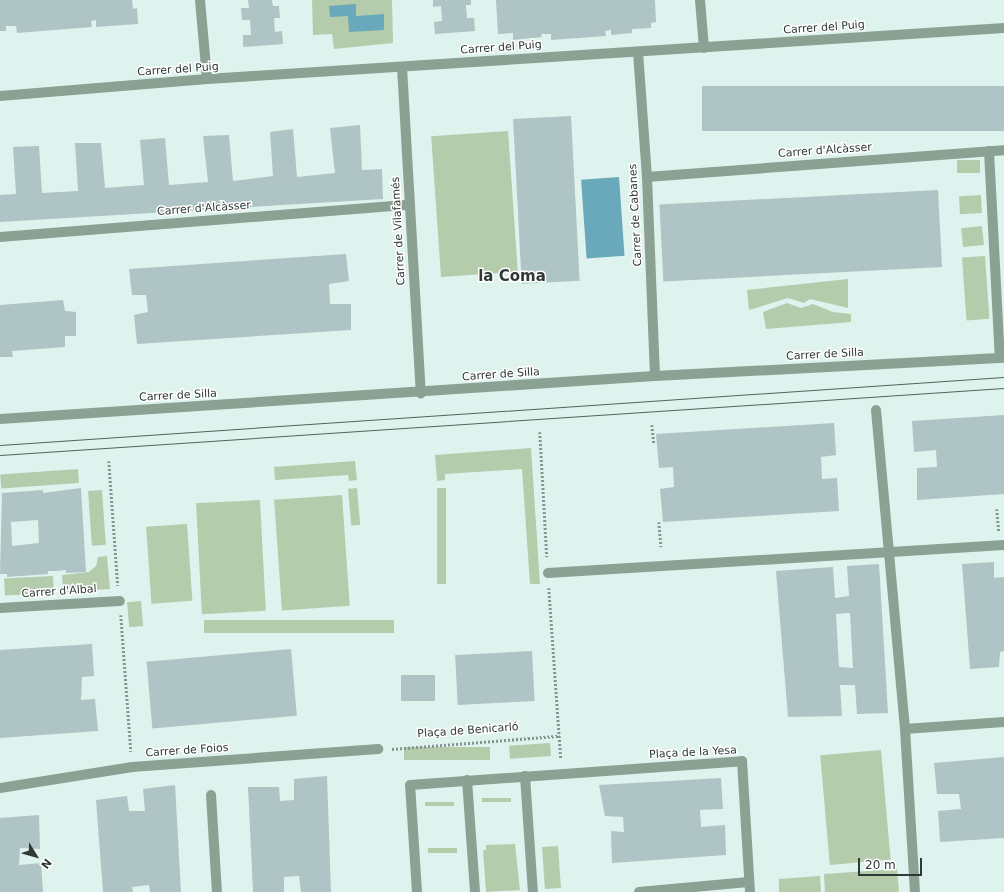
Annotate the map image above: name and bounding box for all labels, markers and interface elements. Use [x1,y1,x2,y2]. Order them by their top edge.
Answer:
street label: Carrer del Puig [783,19,865,37]
street label: Carrer del Puig [460,39,542,57]
street label: Carrer del Puig [137,61,219,79]
street label: Carrer d'Alcàsser [778,141,872,161]
street label: Carrer de Cabanes [627,163,645,267]
street label: Carrer de Vilafamés [390,176,408,286]
street label: Carrer d'Alcàsser [157,199,251,219]
district label: la Coma [478,268,546,286]
street label: Carrer de Silla [786,346,864,364]
street label: Carrer de Silla [462,366,540,384]
street label: Carrer de Silla [139,387,217,405]
street label: Carrer d'Albal [21,583,97,601]
street label: Plaça de Benicarló [417,721,519,741]
street label: Carrer de Foios [145,742,229,760]
street label: Plaça de la Yesa [649,744,737,762]
north arrow [16,836,56,876]
scale bar [860,850,924,876]
text: N [38,856,54,871]
text: 20 m [865,858,896,872]

